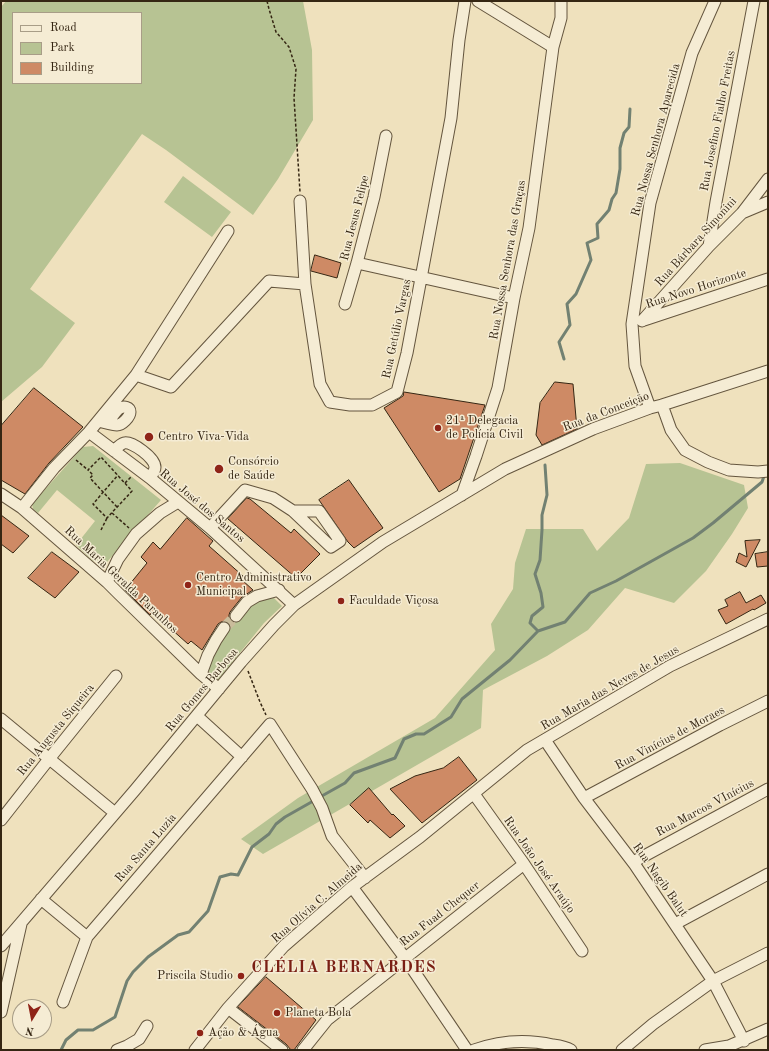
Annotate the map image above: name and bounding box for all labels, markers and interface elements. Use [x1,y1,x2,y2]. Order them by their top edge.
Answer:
legend [12,12,142,84]
text: Road [50,22,77,34]
text: Park [50,42,75,54]
street label: Rua Josefino Fialho Freitas [697,49,739,193]
text: Building [50,62,94,74]
street label: Rua Nossa Senhora Aparecida [629,62,683,218]
street label: Rua Jesus Felipe [337,174,373,262]
street label: Rua Nossa Senhora das Graças [487,179,529,341]
street label: Rua Bárbara Simonini [652,194,740,290]
street label: Rua Novo Horizonte [644,266,748,312]
street label: Rua Getúlio Vargas [379,278,415,380]
street label: Rua da Conceição [561,389,651,435]
place label: 21ª Delegacia de Polícia Civil [446,414,523,442]
marker: 21ª Delegacia de Polícia Civil [433,423,443,433]
place label: Centro Viva-Vida [158,430,249,444]
marker: Centro Viva-Vida [143,431,155,443]
place label: Consórcio de Saúde [228,455,279,483]
marker: Consórcio de Saúde [213,463,225,475]
street label: Rua José dos Santos [156,466,248,546]
street label: Rua Maria Geralda Paranhos [61,524,181,636]
place label: Centro Administrativo Municipal [196,571,312,599]
marker: Centro Administrativo Municipal [183,580,193,590]
place label: Faculdade Viçosa [349,594,439,608]
marker: Faculdade Viçosa [336,596,346,606]
street label: Rua Maria das Neves de Jesus [538,642,682,734]
street label: Rua Gomes Barbosa [163,645,241,735]
street label: Rua Augusta Siqueira [14,681,98,779]
street label: Rua Vinícius de Moraes [613,703,727,773]
street label: Rua Marcos VInícius [654,776,756,840]
street label: Rua Santa Luzia [112,811,180,885]
street label: Rua João José Araújo [500,814,578,916]
street label: Rua Nagib Balut [629,840,691,920]
street label: Rua Olívia C. Almeida [269,860,365,946]
street label: Rua Fuad Chequer [397,878,483,950]
district label: CLÉLIA BERNARDES [251,958,437,978]
place label: Priscila Studio [157,969,233,983]
marker: Priscila Studio [236,971,246,981]
north arrow [12,999,52,1039]
place label: Planeta Bola [285,1006,351,1020]
marker: Planeta Bola [272,1008,282,1018]
text: N [25,1024,35,1036]
place label: Ação & Água [208,1026,278,1040]
marker: Ação & Água [195,1028,205,1038]

